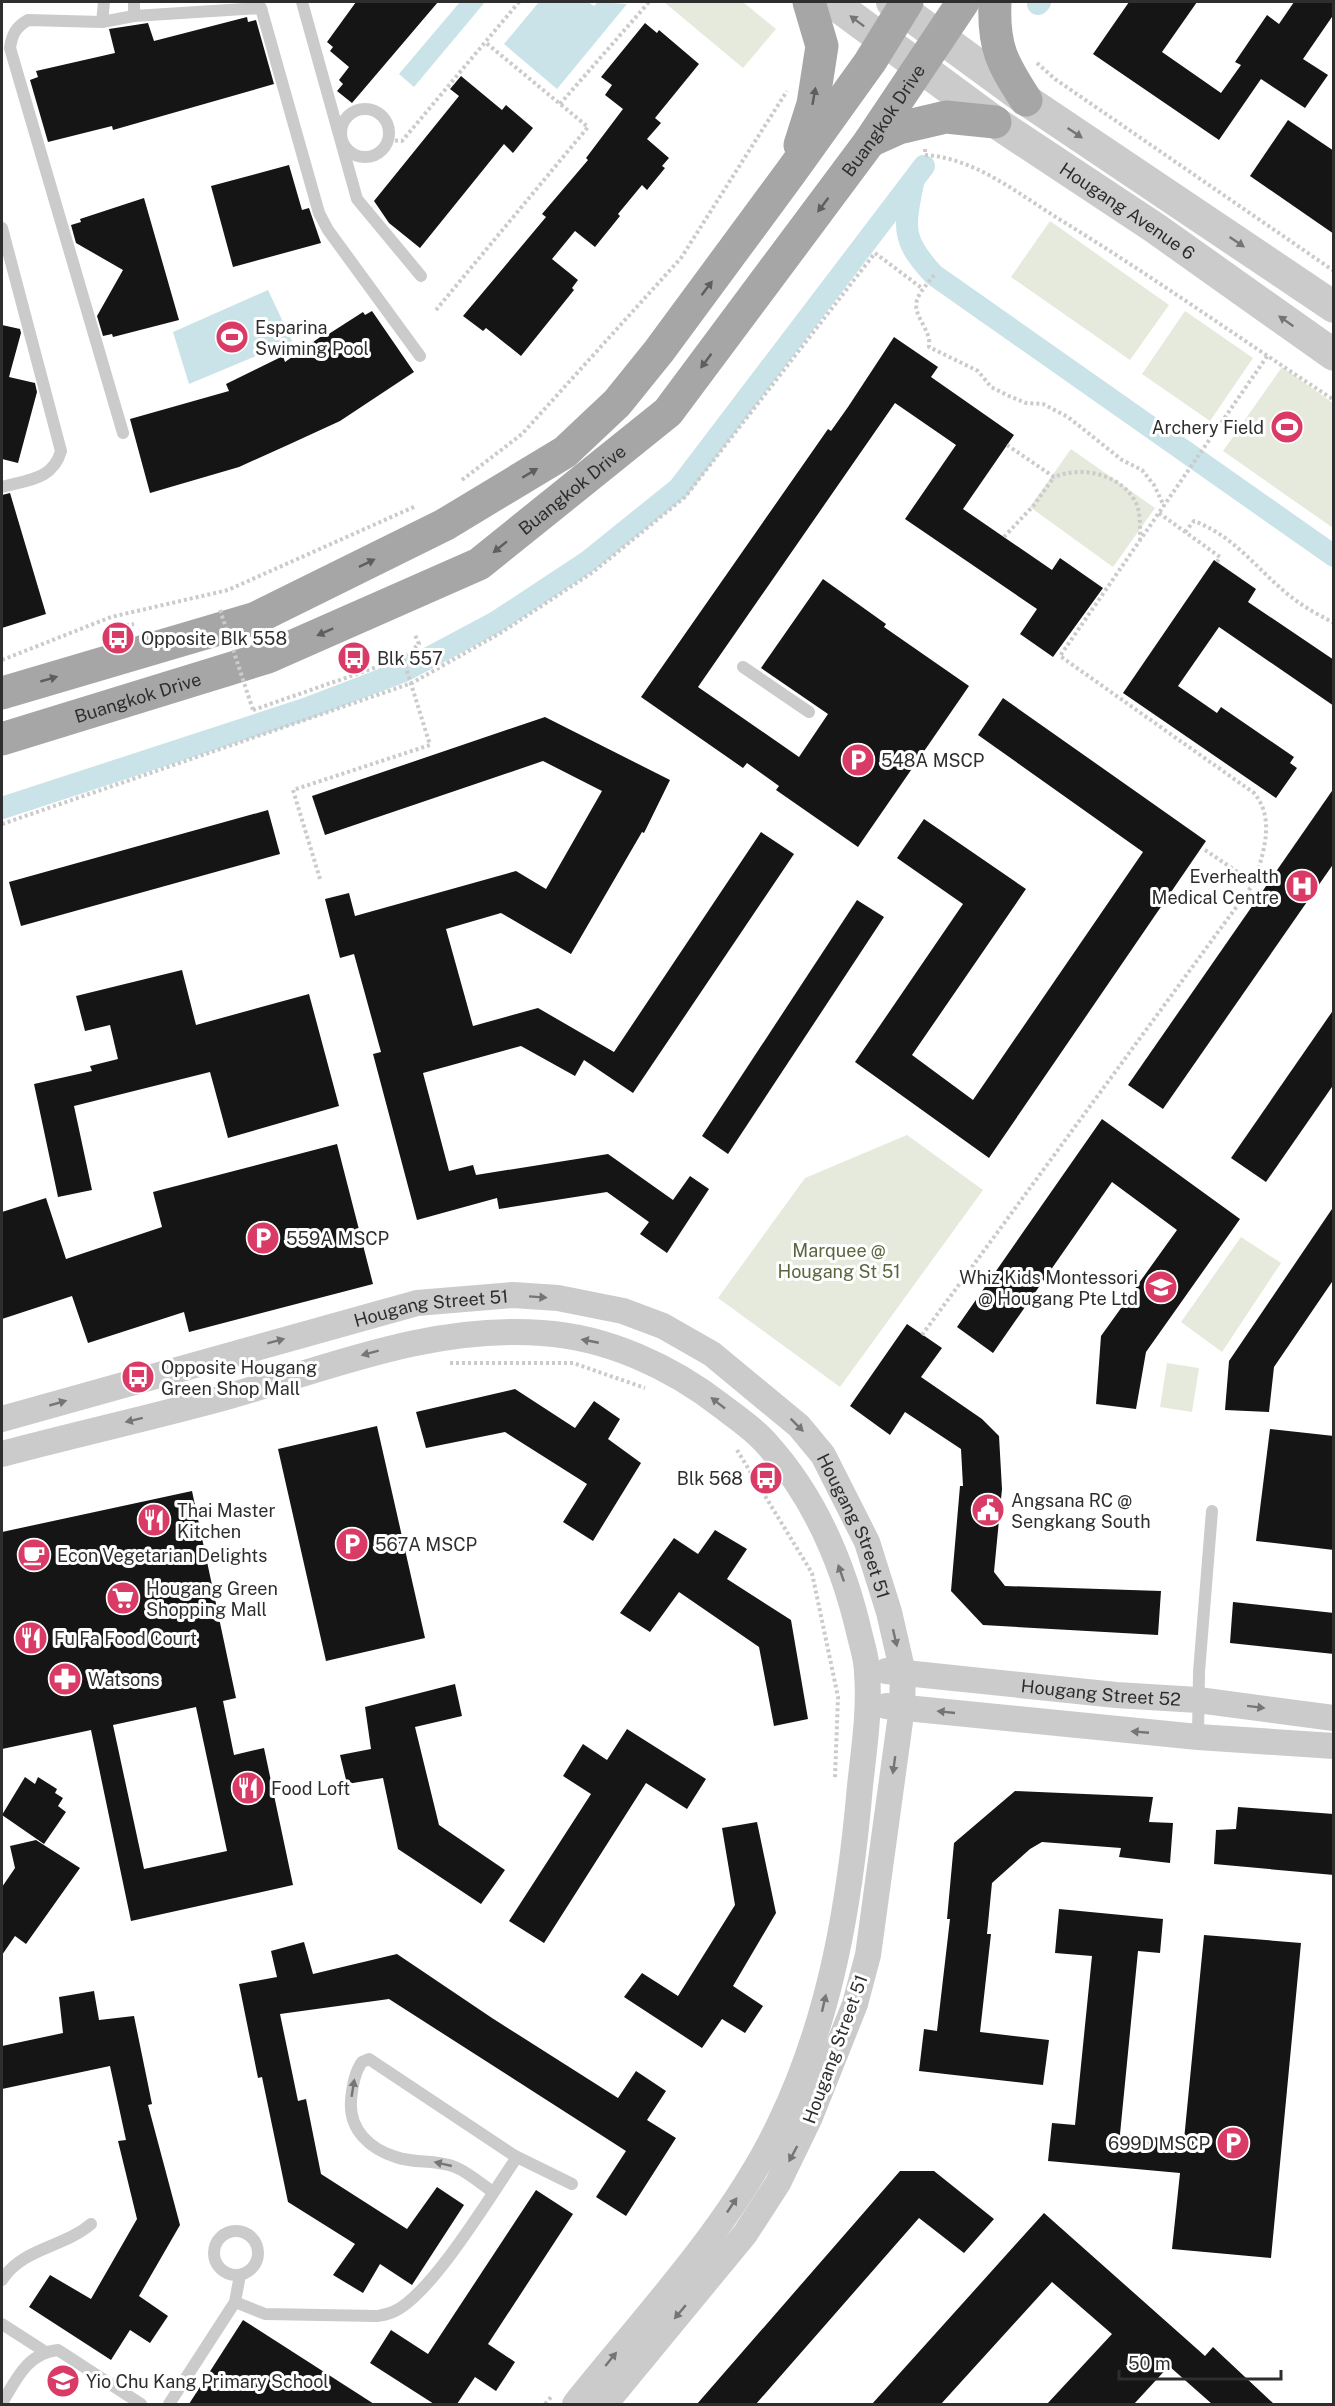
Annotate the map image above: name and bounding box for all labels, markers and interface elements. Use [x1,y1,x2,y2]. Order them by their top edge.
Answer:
one-way arrow [850,15,865,27]
street label: Buangkok Drive [837,60,929,180]
one-way arrow [810,86,819,105]
one-way arrow [1067,127,1083,138]
street label: Hougang Avenue 6 [1056,158,1199,264]
one-way arrow [816,197,829,213]
one-way arrow [1228,236,1244,248]
one-way arrow [700,280,712,295]
one-way arrow [1278,315,1294,327]
place label: Esparina Swiming Pool [255,317,369,359]
sports icon: Esparina Swiming Pool [214,319,250,355]
one-way arrow [700,353,712,369]
sports icon: Archery Field [1269,409,1305,445]
place label: Archery Field [1152,417,1264,438]
street label: Buangkok Drive [514,440,630,539]
one-way arrow [522,468,539,478]
one-way arrow [492,541,508,554]
one-way arrow [359,558,376,568]
bus stop icon: Opposite Blk 558 [100,620,136,656]
one-way arrow [316,627,334,637]
place label: Opposite Blk 558 [141,628,287,649]
bus stop icon: Blk 557 [336,640,372,676]
place label: Blk 557 [377,648,443,669]
street label: Buangkok Drive [72,668,204,727]
one-way arrow [40,674,58,683]
parking icon: 548A MSCP [840,742,876,778]
place label: 548A MSCP [881,750,984,771]
place label: Everhealth Medical Centre [1152,866,1279,908]
hospital icon: Everhealth Medical Centre [1284,868,1320,904]
parking icon: 559A MSCP [245,1220,281,1256]
place label: 559A MSCP [286,1228,389,1249]
park label: Marquee @ Hougang St 51 [777,1240,901,1282]
place label: Whiz Kids Montessori @ Hougang Pte Ltd [959,1267,1138,1309]
school or university icon: Whiz Kids Montessori @ Hougang Pte Ltd [1143,1269,1179,1305]
street label: Hougang Street 51 [351,1285,509,1331]
one-way arrow [529,1292,548,1301]
one-way arrow [267,1336,285,1345]
one-way arrow [580,1336,599,1345]
one-way arrow [361,1348,379,1358]
place label: Opposite Hougang Green Shop Mall [161,1357,317,1399]
bus stop icon: Opposite Hougang Green Shop Mall [120,1359,156,1395]
one-way arrow [49,1398,67,1407]
one-way arrow [710,1398,725,1410]
one-way arrow [125,1415,144,1425]
one-way arrow [790,1418,804,1433]
street label: Hougang Street 51 [813,1449,895,1601]
bus stop icon: Blk 568 [748,1460,784,1496]
place label: Blk 568 [677,1468,743,1489]
place label: Angsana RC @ Sengkang South [1011,1490,1151,1532]
public building icon: Angsana RC @ Sengkang South [970,1492,1006,1528]
place label: Thai Master Kitchen [177,1500,275,1542]
restaurant icon: Thai Master Kitchen [136,1502,172,1538]
parking icon: 567A MSCP [334,1526,370,1562]
place label: 567A MSCP [375,1534,477,1555]
cafe icon: Econ Vegetarian Delights [16,1537,52,1573]
place label: Econ Vegetarian Delights [57,1545,267,1566]
one-way arrow [836,1564,846,1582]
place label: Hougang Green Shopping Mall [146,1578,278,1620]
supermarket icon: Hougang Green Shopping Mall [105,1580,141,1616]
restaurant icon: Fu Fa Food Court [13,1620,49,1656]
place label: Fu Fa Food Court [54,1628,197,1649]
one-way arrow [891,1628,901,1647]
pharmacy icon: Watsons [47,1661,83,1697]
place label: Watsons [88,1669,160,1690]
street label: Hougang Street 52 [1020,1675,1181,1709]
one-way arrow [1247,1702,1266,1711]
one-way arrow [937,1707,956,1717]
one-way arrow [1131,1727,1150,1737]
one-way arrow [890,1755,899,1774]
restaurant icon: Food Loft [230,1770,266,1806]
place label: Food Loft [271,1778,350,1799]
street label: Hougang Street 51 [798,1972,872,2126]
one-way arrow [820,1994,830,2012]
one-way arrow [349,2078,358,2097]
parking icon: 699D MSCP [1215,2125,1251,2161]
place label: 699D MSCP [1108,2133,1210,2154]
one-way arrow [788,2146,798,2163]
one-way arrow [434,2158,452,2168]
one-way arrow [726,2198,738,2214]
one-way arrow [674,2304,687,2320]
scale bar [1119,2343,1281,2381]
one-way arrow [605,2351,618,2367]
text: 50 m [1128,2353,1171,2374]
school or university icon: Yio Chu Kang Primary School [45,2363,81,2399]
place label: Yio Chu Kang Primary School [86,2371,329,2392]

